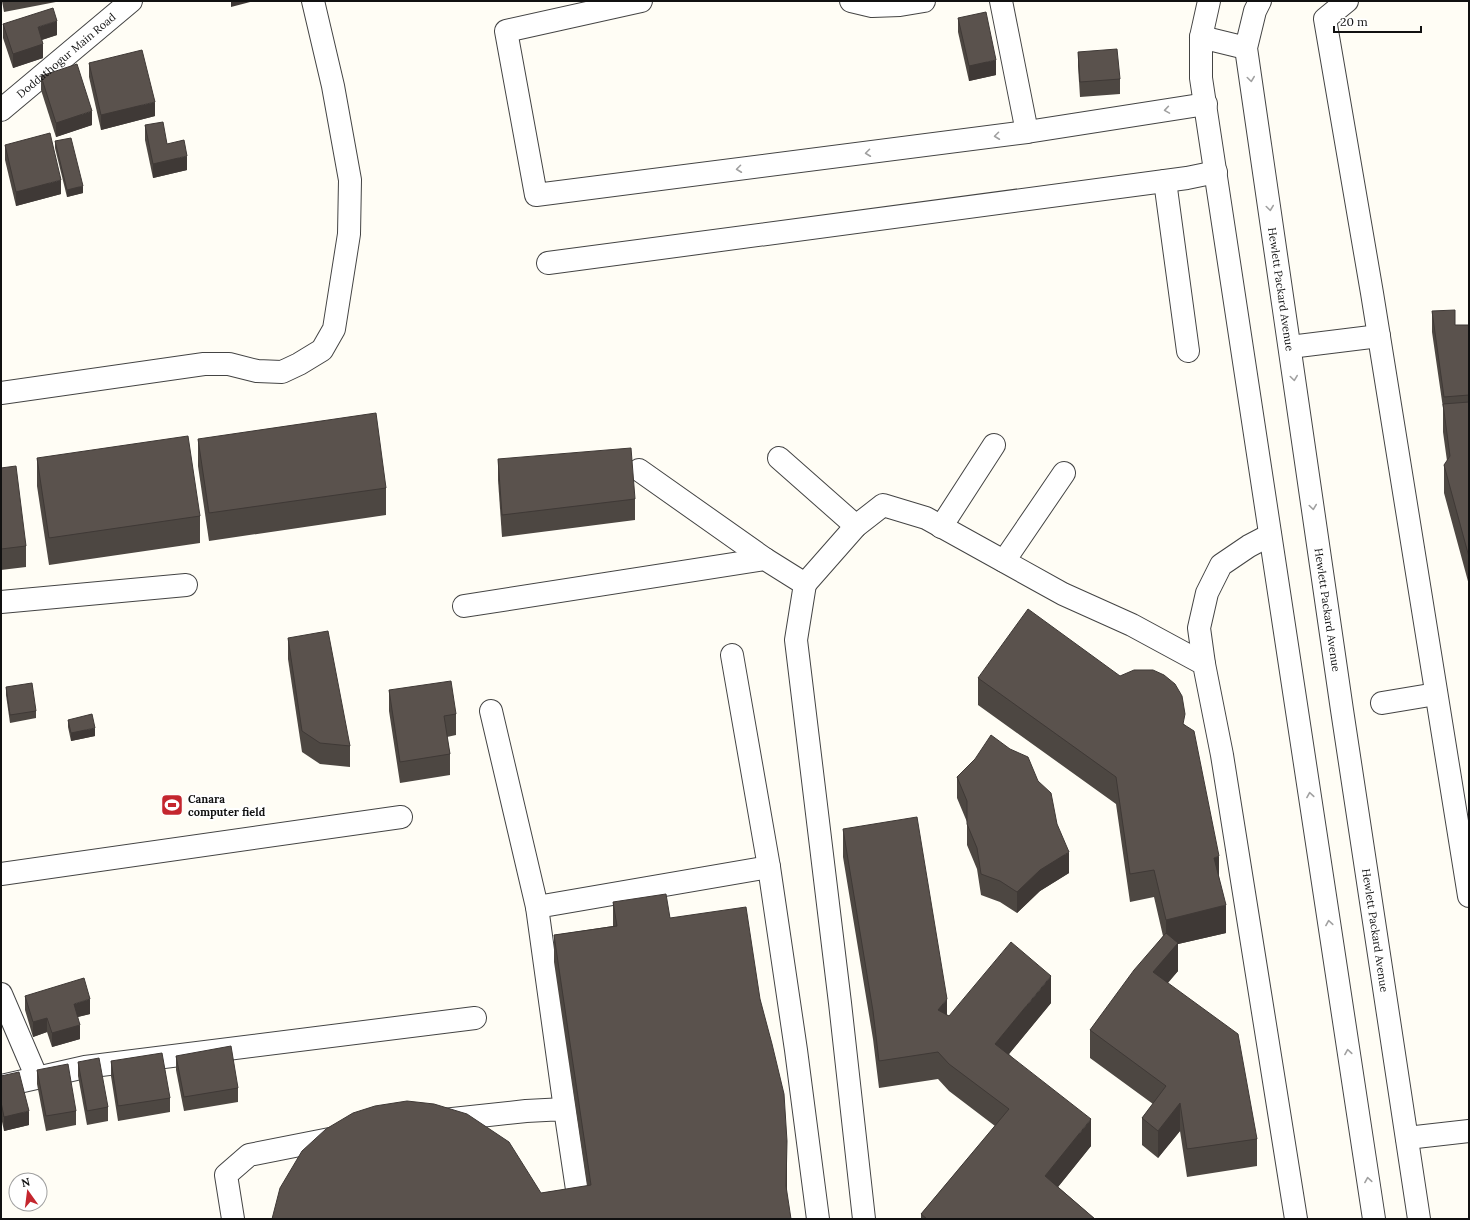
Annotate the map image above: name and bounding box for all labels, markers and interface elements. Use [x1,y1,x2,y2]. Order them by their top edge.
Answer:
scale bar [1334,8,1421,34]
street label: Doddathogur Main Road [14,10,119,101]
text: 20 m [1340,14,1368,29]
one-way arrow [1246,76,1255,83]
one-way arrow [1164,105,1170,114]
one-way arrow [994,131,1000,140]
one-way arrow [865,148,871,157]
one-way arrow [736,164,742,173]
one-way arrow [1265,205,1274,211]
street label: Hewlett Packard Avenue [1265,226,1297,352]
one-way arrow [1289,375,1298,381]
one-way arrow [1308,504,1317,510]
street label: Hewlett Packard Avenue [1312,547,1343,673]
sports icon: Canara computer field [159,792,185,818]
place label: Canara computer field [188,792,266,819]
one-way arrow [1306,792,1315,798]
street label: Hewlett Packard Avenue [1359,868,1392,993]
one-way arrow [1325,920,1334,926]
one-way arrow [1344,1049,1353,1055]
north arrow [8,1172,48,1212]
text: N [20,1174,32,1190]
one-way arrow [1364,1177,1373,1184]

